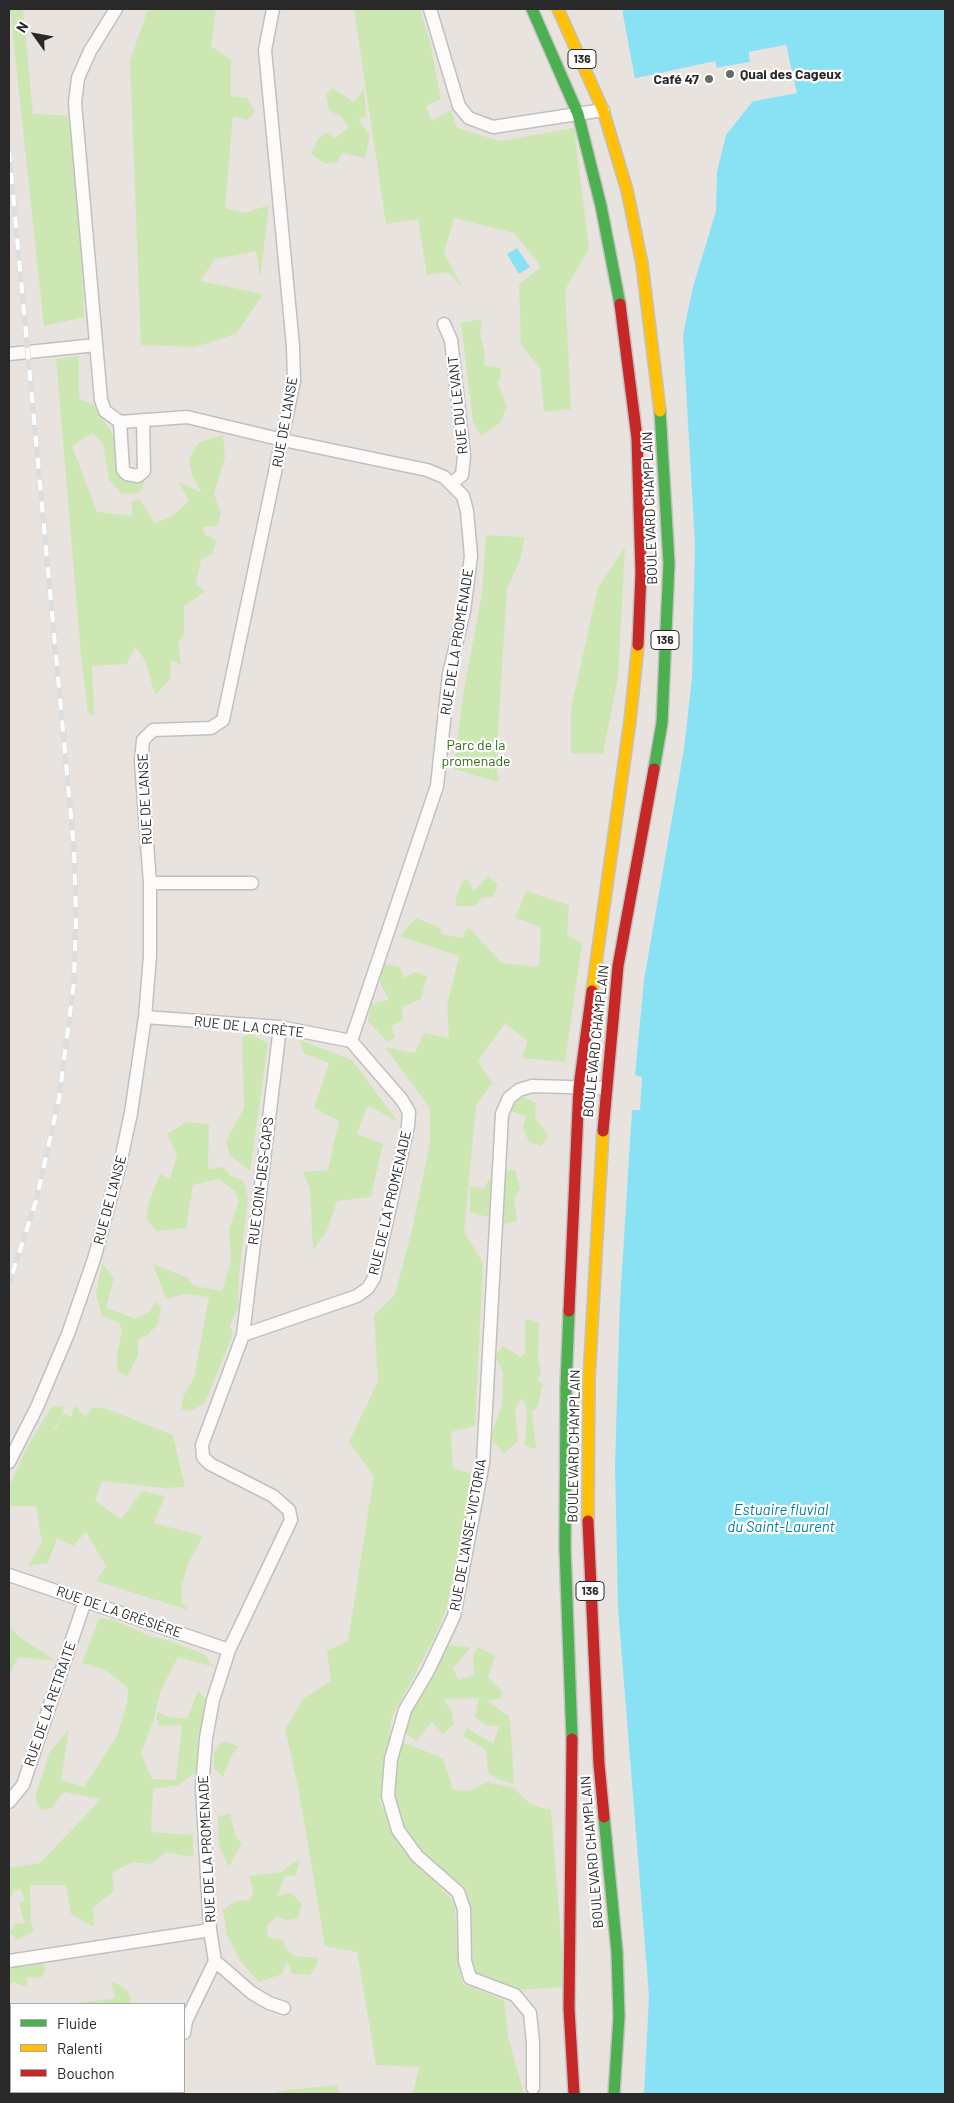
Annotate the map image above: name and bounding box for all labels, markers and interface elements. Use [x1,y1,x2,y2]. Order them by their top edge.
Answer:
north arrow [10,10,60,60]
text: N [12,18,32,35]
road number: 136 [568,50,596,68]
place label: Quai des Cageux [740,66,841,82]
marker: Quai des Cageux [724,68,736,80]
place label: Café 47 [653,71,699,87]
marker: Café 47 [703,73,715,85]
street label: RUE DU LEVANT [444,355,472,455]
street label: RUE DE L'ANSE [269,375,301,469]
street label: BOULEVARD CHAMPLAIN [639,431,661,585]
street label: RUE DE LA PROMENADE [437,568,477,716]
road number: 136 [651,630,679,650]
park label: Parc de la promenade [441,737,511,770]
street label: RUE DE L'ANSE [134,753,156,845]
street label: BOULEVARD CHAMPLAIN [580,964,612,1118]
street label: RUE DE LA CRÈTE [193,1013,305,1041]
street label: RUE COIN-DES-CAPS [245,1116,277,1246]
street label: RUE DE LA PROMENADE [365,1129,415,1277]
street label: RUE DE L'ANSE [90,1153,130,1247]
street label: BOULEVARD CHAMPLAIN [564,1369,584,1523]
street label: RUE DE L'ANSE-VICTORIA [446,1458,490,1612]
water label: Estuaire fluvial du Saint-Laurent [727,1501,835,1536]
road number: 136 [576,1582,604,1600]
street label: RUE DE LA GRÉSIÈRE [54,1583,184,1641]
street label: RUE DE LA RETRAITE [21,1639,79,1769]
street label: RUE DE LA PROMENADE [195,1775,219,1923]
street label: BOULEVARD CHAMPLAIN [577,1775,607,1929]
legend [10,2003,185,2093]
text: Fluide [57,2014,97,2032]
text: Ralenti [57,2039,103,2057]
text: Bouchon [57,2064,115,2082]

